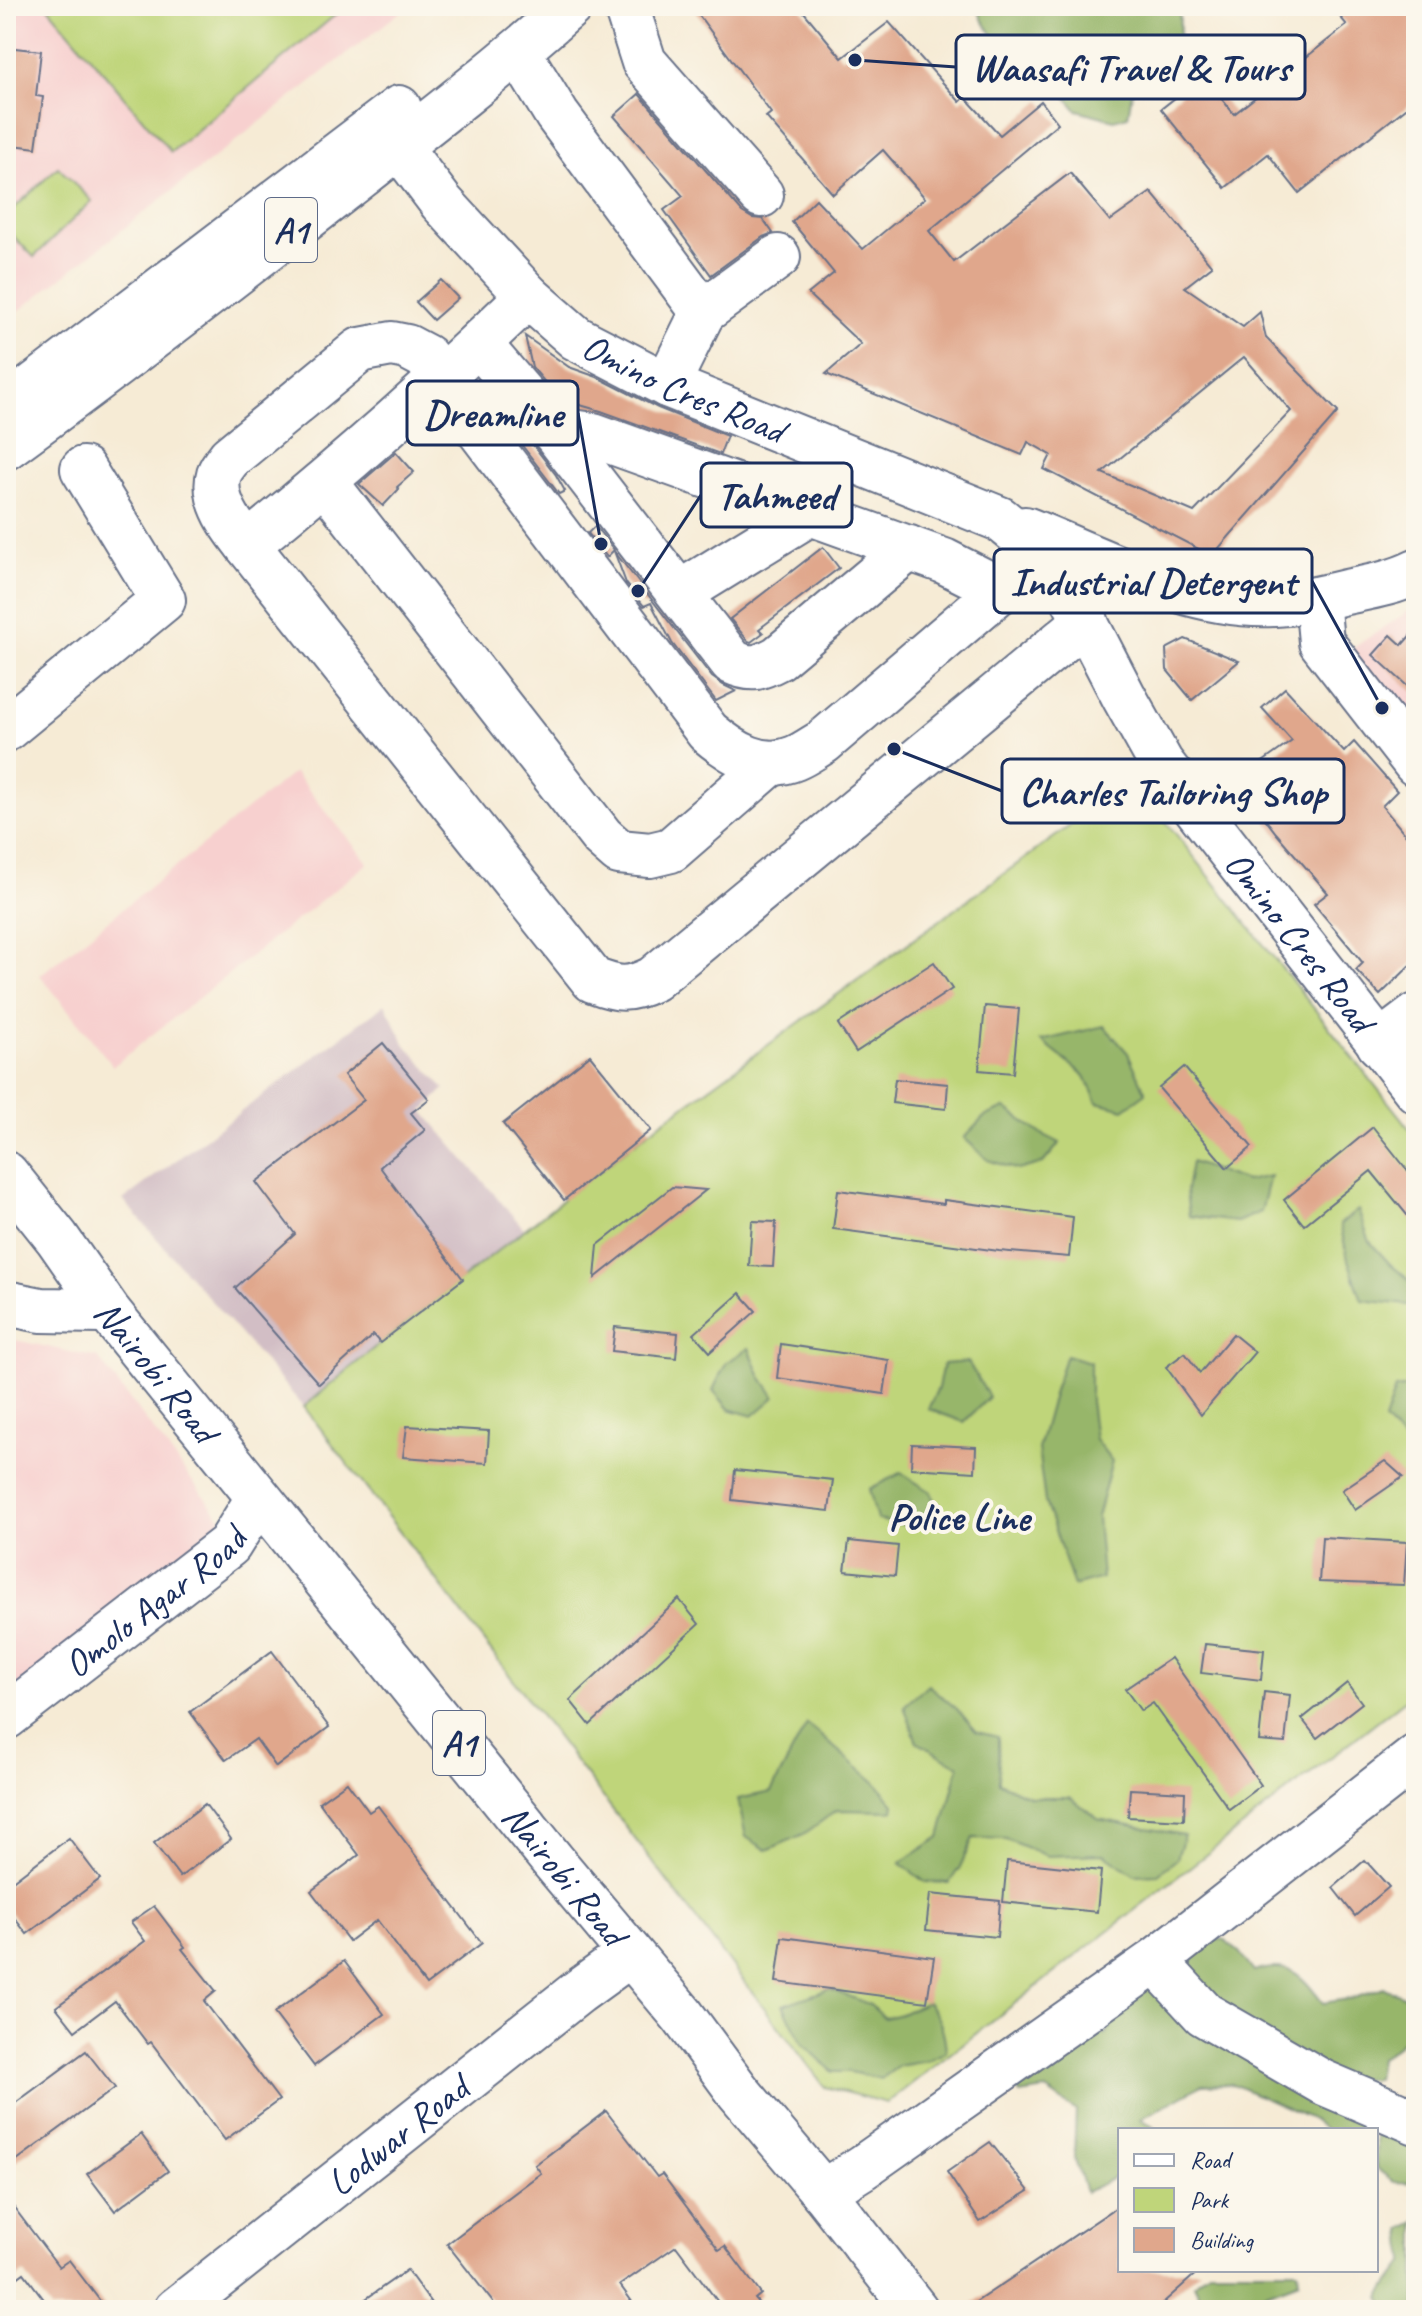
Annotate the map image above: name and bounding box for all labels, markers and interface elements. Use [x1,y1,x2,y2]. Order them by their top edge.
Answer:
callout: Waasafi Travel & Tours [956,35,1305,99]
text: Waasafi Travel & Tours [972,43,1294,93]
road number: A1 [265,198,317,262]
street label: Omino Cres Road [575,322,797,456]
callout: Dreamline [407,381,578,445]
text: Dreamline [423,389,566,439]
callout: Tahmeed [701,463,852,527]
text: Tahmeed [717,471,842,521]
callout: Industrial Detergent [994,549,1312,613]
text: Industrial Detergent [1010,557,1301,607]
callout: Charles Tailoring Shop [1002,759,1344,823]
text: Charles Tailoring Shop [1019,767,1330,817]
street label: Omino Cres Road [1214,841,1388,1046]
street label: Nairobi Road [84,1290,231,1456]
district label: Police Line [888,1492,1032,1542]
street label: Omolo Agar Road [54,1514,261,1688]
road number: A1 [433,1711,485,1775]
street label: Nairobi Road [492,1794,640,1959]
street label: Lodwar Road [317,2061,482,2206]
legend [1118,2128,1378,2272]
text: Road [1190,2145,1234,2175]
text: Park [1190,2185,1230,2215]
text: Building [1190,2225,1255,2255]

